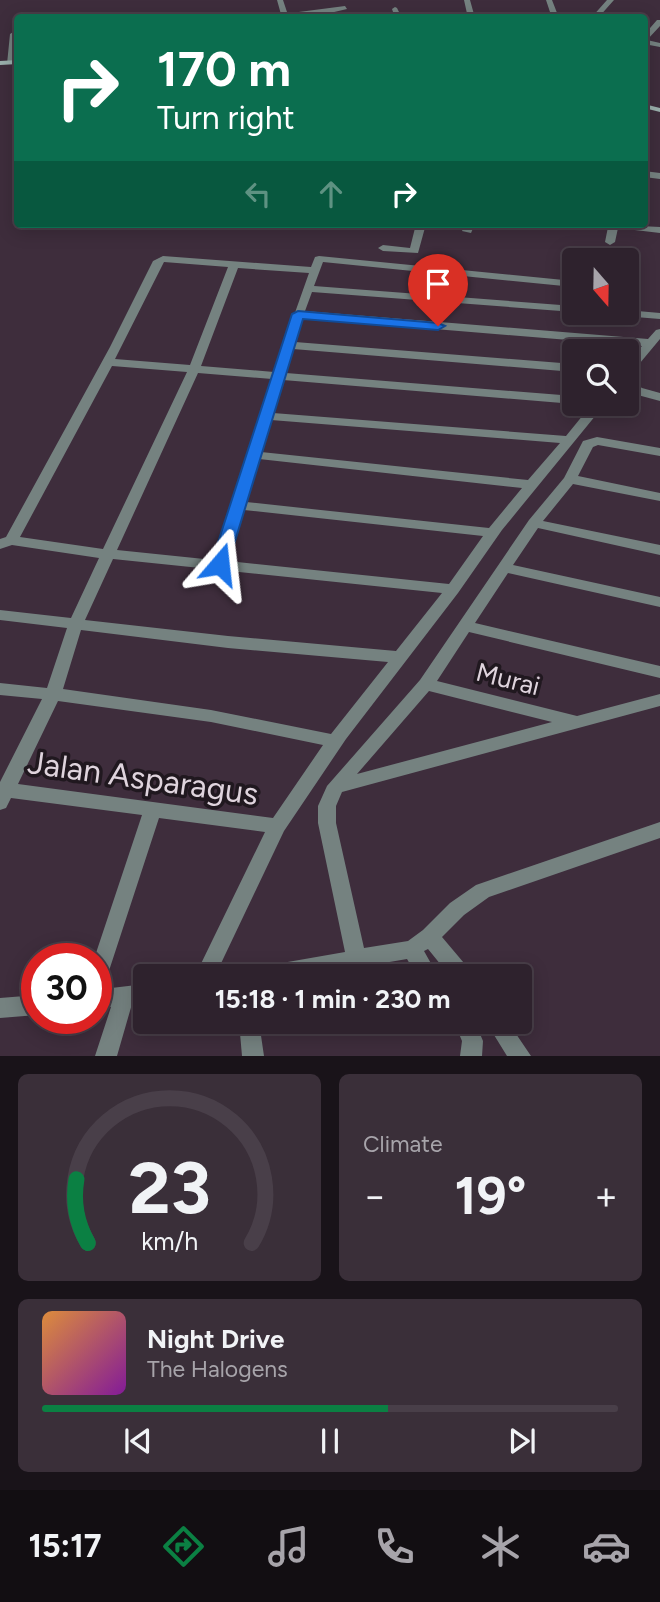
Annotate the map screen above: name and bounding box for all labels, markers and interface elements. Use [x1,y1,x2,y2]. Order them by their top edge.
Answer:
text: 170 m [157,39,291,98]
icon: right [42,42,133,133]
text: Turn right [157,99,295,137]
icon: left [239,175,277,213]
icon: ahead [312,175,350,213]
icon: right [385,175,423,213]
north arrow [562,248,639,326]
map controls [562,248,639,416]
pin [408,254,468,326]
icon: arrive [419,265,457,303]
button: search [562,339,639,416]
position arrow [183,527,257,601]
street label: Murai [473,656,543,702]
street label: Jalan Asparagus [25,743,261,813]
speed limit sign: 30 [21,943,112,1034]
text: 15:18 · 1 min · 230 m [215,983,450,1015]
text: Climate [363,1130,442,1158]
text: 23 [128,1145,211,1232]
text: 19° [455,1165,526,1227]
text: − [363,1173,387,1219]
text: + [594,1173,618,1219]
text: km/h [141,1226,198,1256]
text: Night Drive [147,1323,284,1355]
text: The Halogens [147,1355,288,1383]
icon: previous [119,1422,157,1460]
icon: pause [311,1422,349,1460]
icon: next [503,1422,541,1460]
icon: directions [159,1522,208,1571]
icon: music [264,1522,313,1571]
icon: phone [370,1522,419,1571]
icon: climate [476,1522,525,1571]
icon: car [582,1522,631,1571]
text: 15:17 [28,1527,102,1565]

